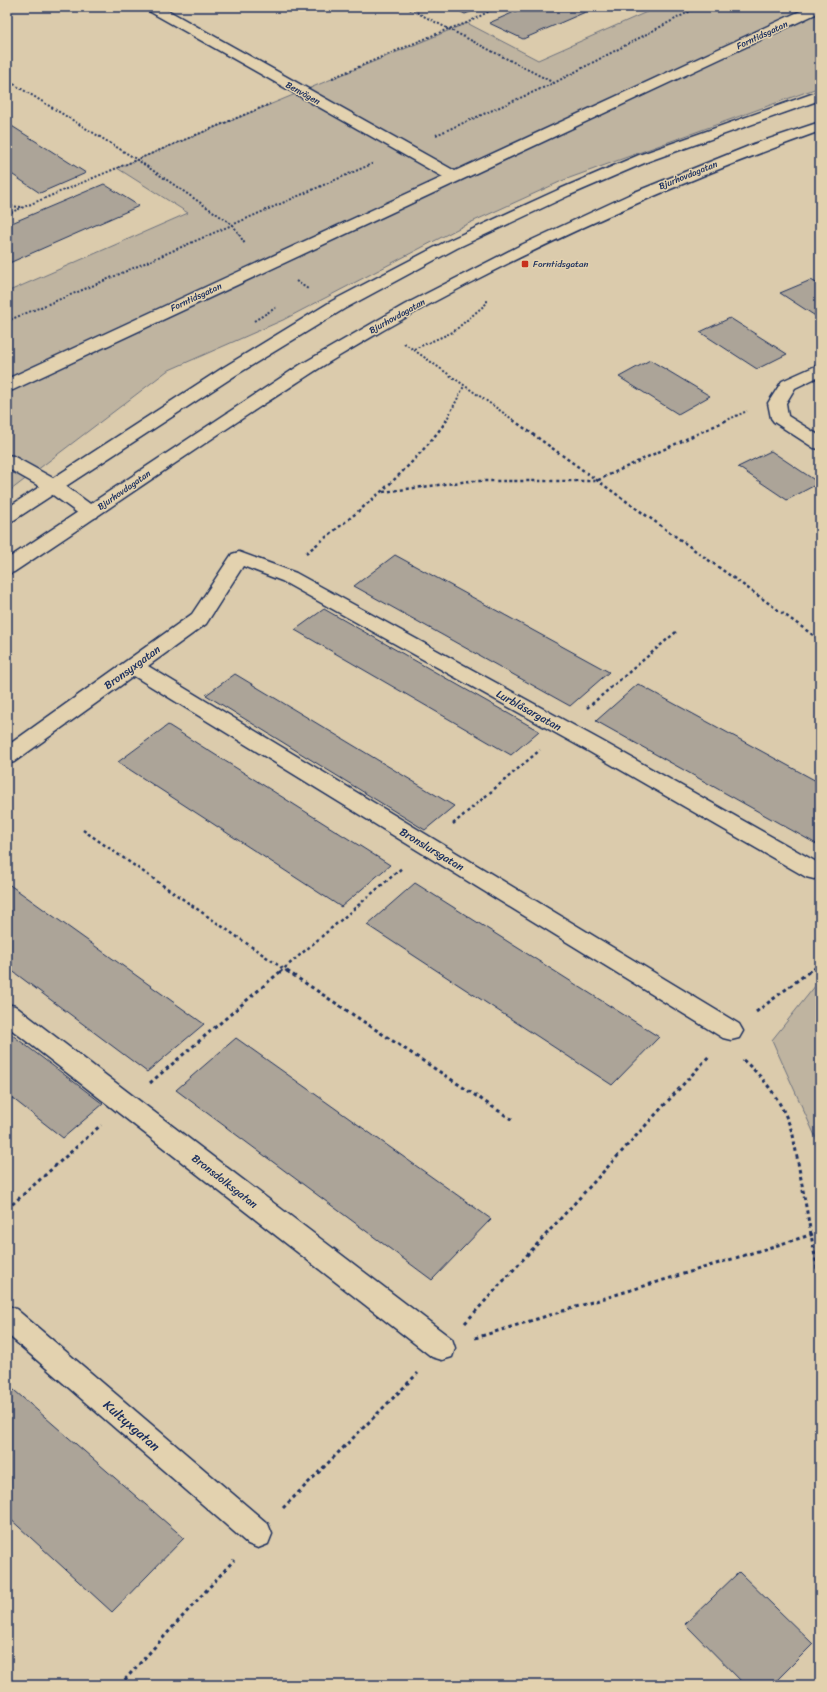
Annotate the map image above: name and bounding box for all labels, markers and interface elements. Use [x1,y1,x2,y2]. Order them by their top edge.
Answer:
street label: Forntidsgatan [734,16,791,54]
street label: Benvägen [283,77,324,109]
street label: Bjurhovdagatan [656,156,720,194]
place label: Forntidsgatan [533,256,589,272]
marker: Forntidsgatan [520,259,530,269]
street label: Forntidsgatan [168,278,225,316]
street label: Bjurhovdagatan [366,294,428,338]
street label: Bjurhovdagatan [94,466,154,514]
street label: Bronsyxgatan [100,640,165,695]
street label: Lurblåsargatan [492,685,565,736]
street label: Bronslursgatan [396,823,468,876]
street label: Bronsdolksgatan [187,1149,262,1214]
street label: Kultyxgatan [98,1394,165,1457]

